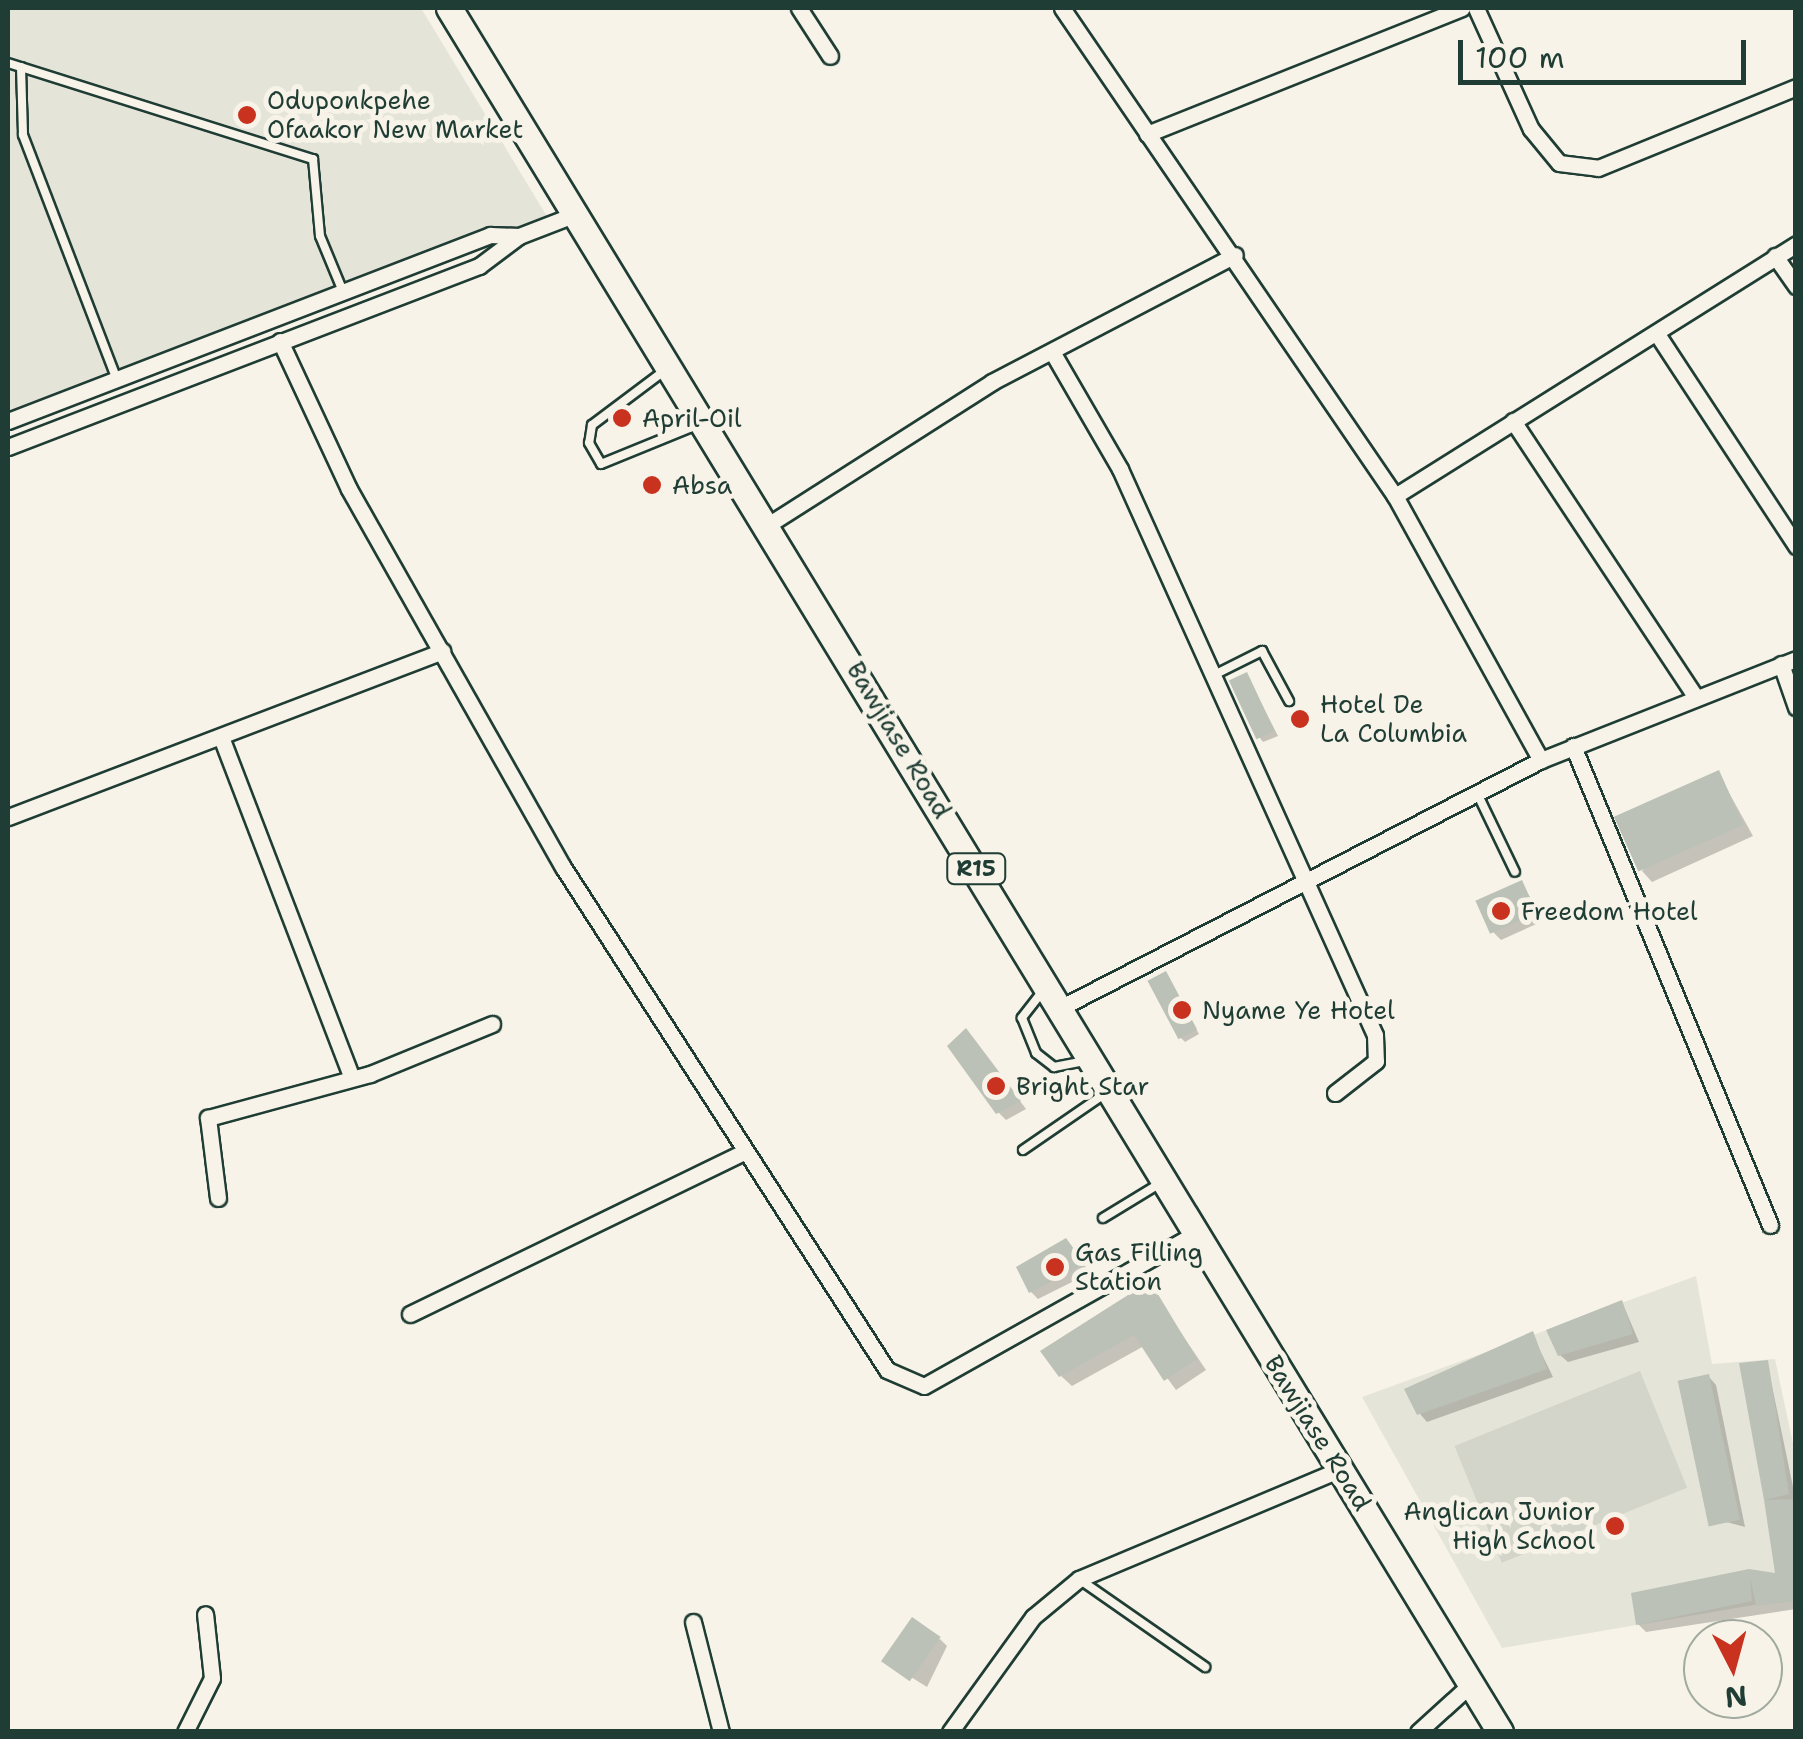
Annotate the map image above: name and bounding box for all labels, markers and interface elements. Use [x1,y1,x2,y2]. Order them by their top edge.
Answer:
scale bar [1463,20,1750,82]
text: 100 m [1475,37,1565,78]
place label: Oduponkpehe Ofaakor New Market [267,86,523,145]
marker: Oduponkpehe Ofaakor New Market [236,104,258,126]
place label: April-Oil [642,403,741,433]
marker: April-Oil [611,407,633,429]
place label: Absa [672,470,732,500]
marker: Absa [641,474,663,496]
street label: Bawjiase Road [840,656,958,824]
place label: Hotel De La Columbia [1320,690,1467,749]
marker: Hotel De La Columbia [1289,708,1311,730]
road number: R15 [946,852,1006,886]
place label: Freedom Hotel [1521,896,1698,926]
marker: Freedom Hotel [1490,900,1512,922]
place label: Nyame Ye Hotel [1202,995,1395,1025]
marker: Nyame Ye Hotel [1171,999,1193,1021]
place label: Bright Star [1016,1071,1149,1101]
marker: Bright Star [985,1075,1007,1097]
place label: Gas Filling Station [1075,1238,1203,1297]
marker: Gas Filling Station [1044,1256,1066,1278]
street label: Bawjiase Road [1258,1350,1378,1516]
place label: Anglican Junior High School [1404,1497,1595,1556]
marker: Anglican Junior High School [1604,1515,1626,1537]
north arrow [1683,1619,1783,1719]
text: N [1723,1677,1749,1717]

